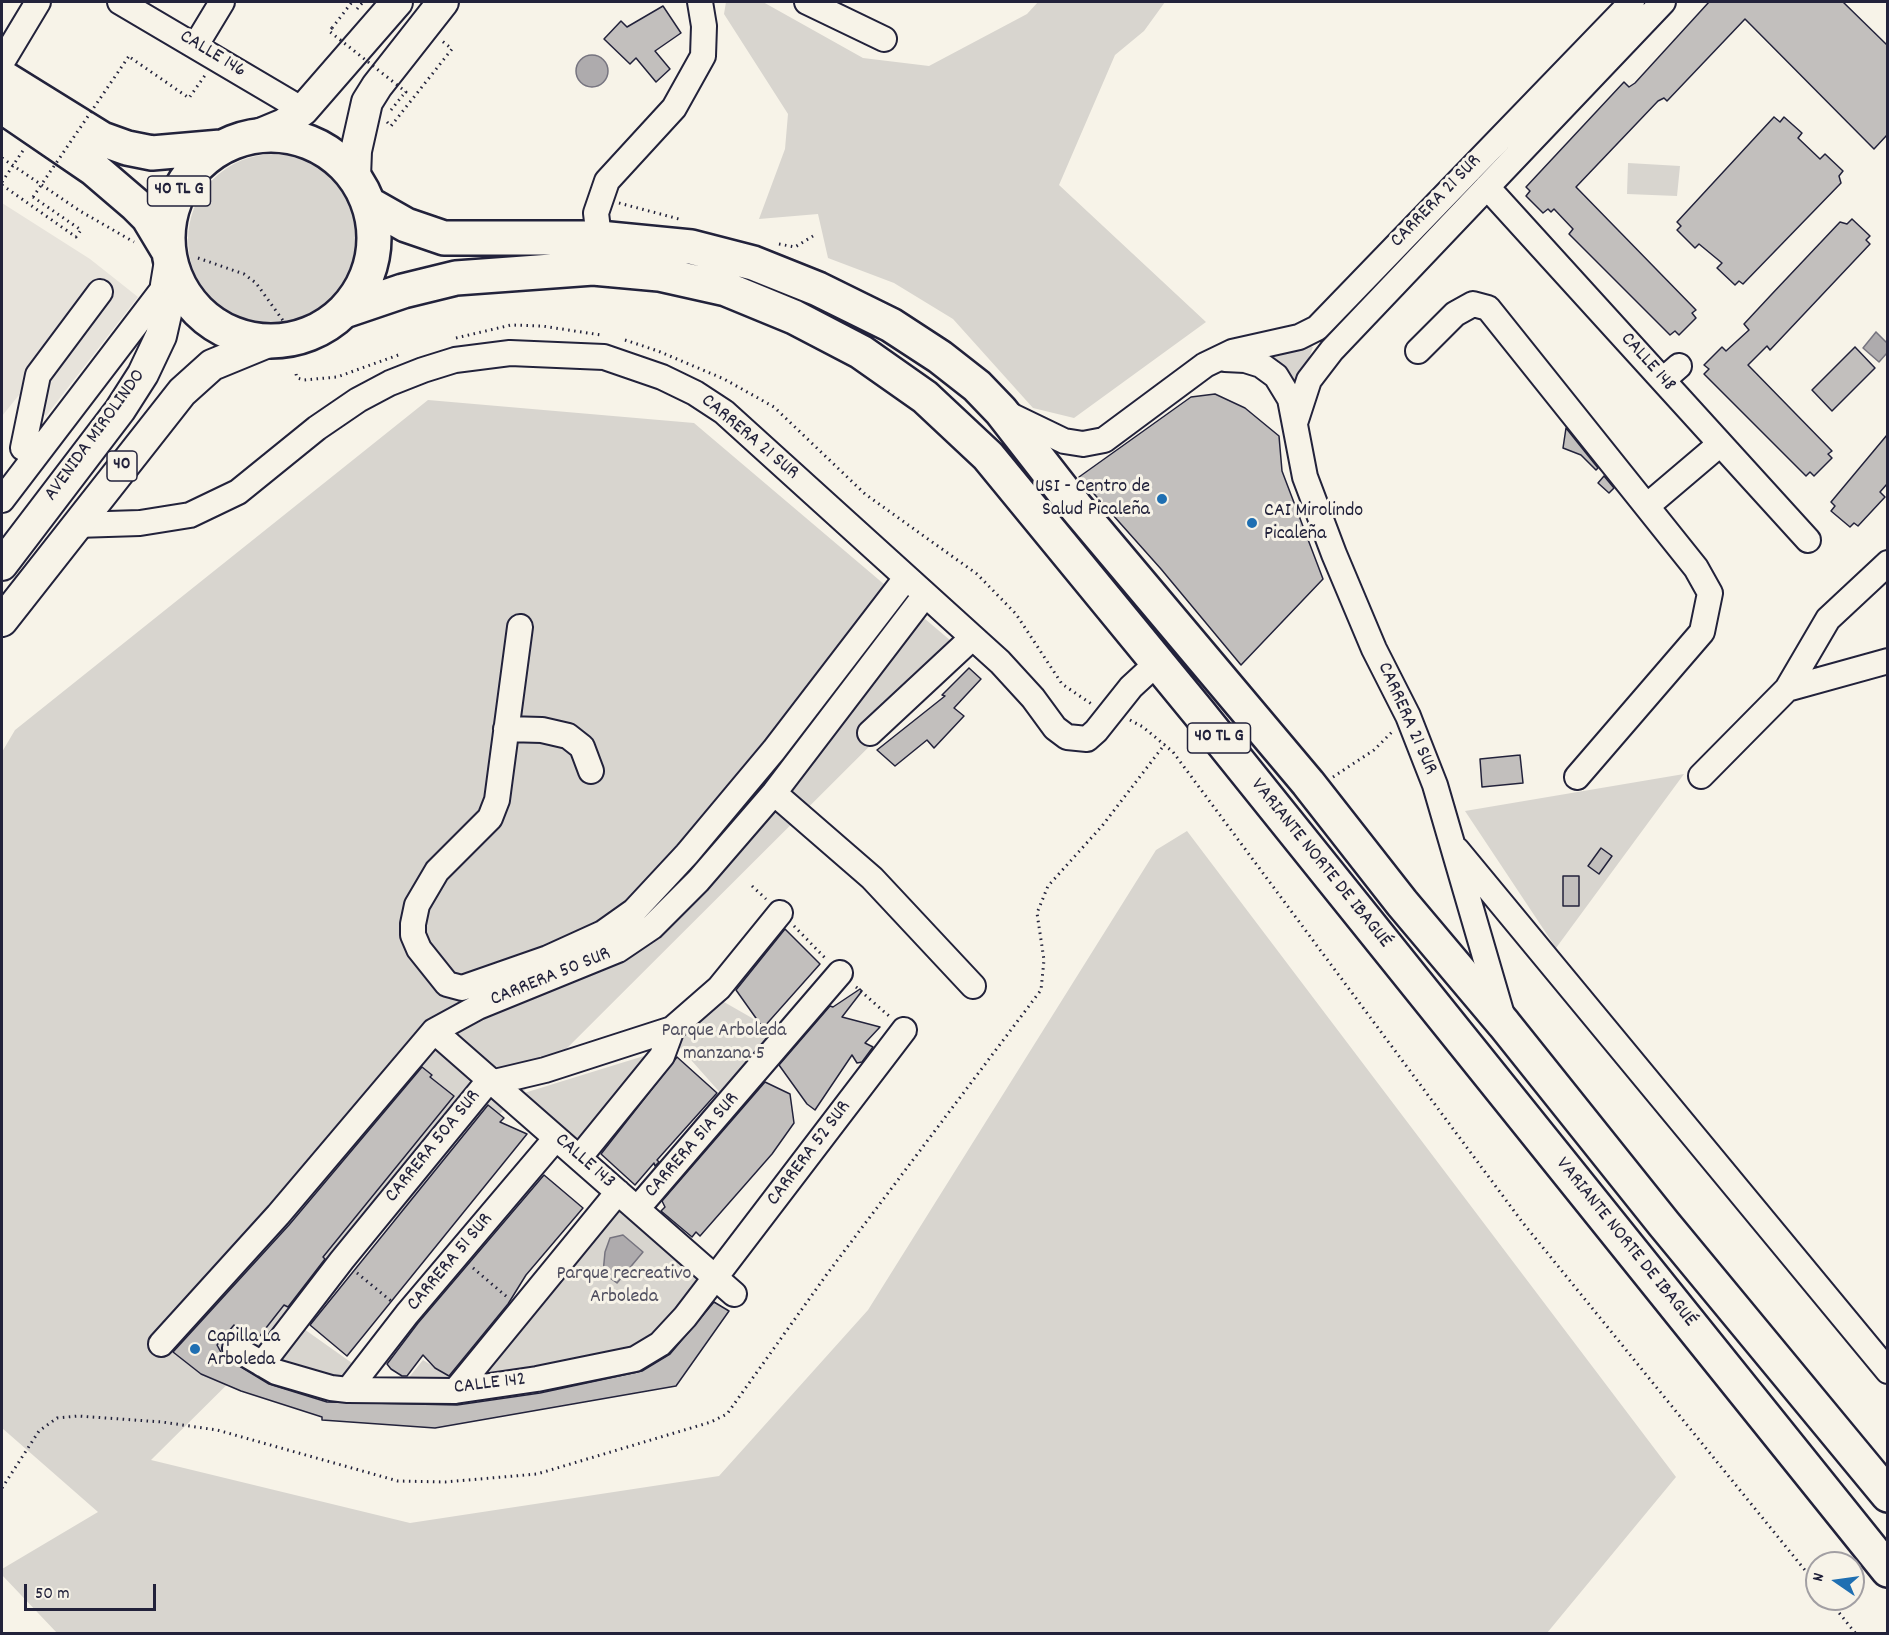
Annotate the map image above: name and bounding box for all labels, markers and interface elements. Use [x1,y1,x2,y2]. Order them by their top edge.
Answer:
street label: CALLE 146 [174,26,250,84]
street label: CARRERA 21 SUR [1387,150,1487,254]
road number: 40 TL G [148,176,210,206]
street label: CALLE 148 [1614,328,1680,398]
street label: AVENIDA MIROLINDO [40,366,152,506]
street label: CARRERA 21 SUR [695,390,803,486]
road number: 40 [107,451,137,481]
place label: USI - Centro de Salud Picaleña [1035,476,1150,523]
marker: USI - Centro de Salud Picaleña [1155,492,1169,506]
place label: CAI Mirolindo Picaleña [1264,500,1363,547]
marker: CAI Mirolindo Picaleña [1245,516,1259,530]
street label: CARRERA 21 SUR [1371,659,1441,779]
road number: 40 TL G [1188,723,1250,753]
street label: VARIANTE NORTE DE IBAGUÉ [1244,774,1396,954]
street label: CARRERA 50 SUR [487,943,615,1013]
park label: Parque Arboleda manzana 5 [662,1020,786,1067]
street label: CARRERA 50A SUR [381,1086,487,1208]
street label: CARRERA 51A SUR [641,1088,745,1204]
street label: CARRERA 52 SUR [763,1097,857,1211]
street label: CALLE 143 [549,1129,619,1195]
street label: VARIANTE NORTE DE IBAGUÉ [1549,1153,1701,1333]
street label: CARRERA 51 SUR [403,1209,499,1317]
park label: Parque recreativo Arboleda [557,1263,691,1310]
place label: Capilla La Arboleda [207,1326,280,1373]
marker: Capilla La Arboleda [188,1342,202,1356]
street label: CALLE 142 [453,1369,527,1401]
north arrow [1805,1551,1865,1611]
text: N [1807,1571,1831,1584]
scale bar [27,1572,159,1610]
text: 50 m [35,1582,70,1607]

